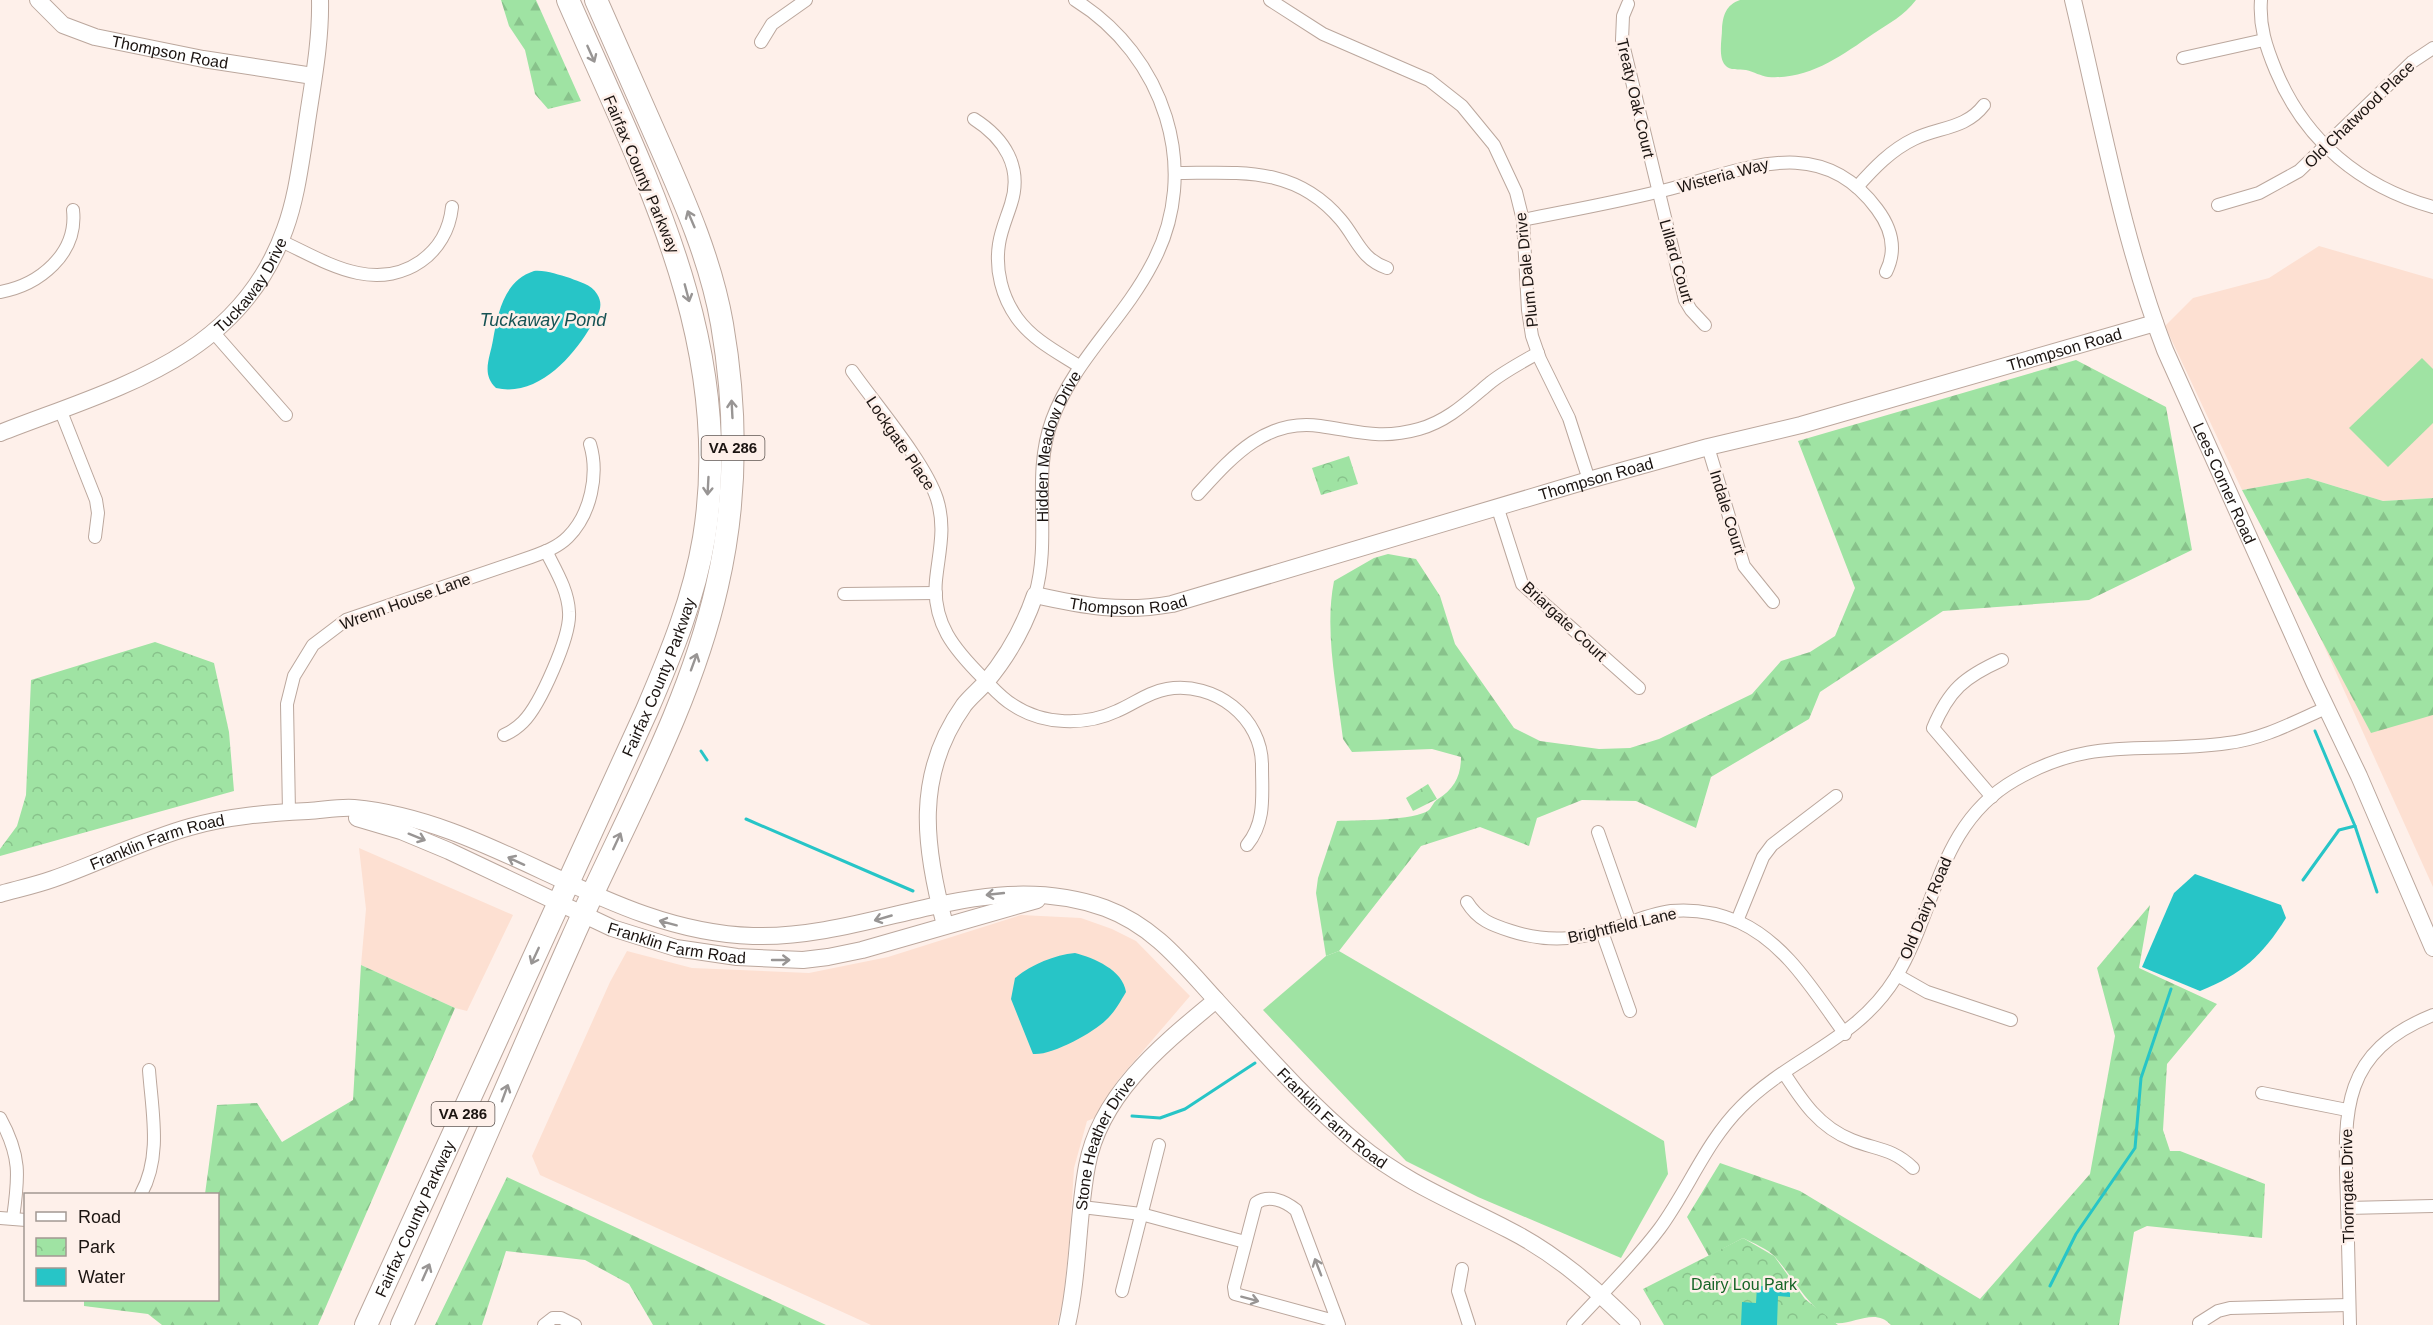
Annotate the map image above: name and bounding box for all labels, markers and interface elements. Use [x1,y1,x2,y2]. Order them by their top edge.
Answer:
street label: Thompson Road [110,33,229,72]
street label: Treaty Oak Court [1613,37,1658,160]
one-way arrow [586,44,597,62]
street label: Old Chatwood Place [2301,58,2418,171]
street label: Fairfax County Parkway [601,93,683,256]
street label: Wisteria Way [1676,155,1771,196]
one-way arrow [685,210,696,229]
street label: Plum Dale Drive [1512,211,1541,328]
street label: Lillard Court [1656,217,1697,305]
street label: Tuckaway Drive [211,235,290,336]
one-way arrow [682,283,693,302]
water label: Tuckaway Pond [480,310,607,330]
street label: Thompson Road [2005,325,2124,374]
street label: Hidden Meadow Drive [1034,368,1084,523]
street label: Lockgate Place [863,393,938,493]
one-way arrow [726,399,737,419]
street label: Lees Corner Road [2190,420,2259,546]
road number: VA 286 [702,436,764,460]
street label: Thompson Road [1537,455,1655,504]
street label: Indale Court [1707,468,1749,557]
one-way arrow [702,475,713,495]
street label: Wrenn House Lane [338,570,473,633]
street label: Briargate Court [1519,578,1611,665]
street label: Thompson Road [1068,592,1189,617]
street label: Fairfax County Parkway [619,596,698,759]
one-way arrow [689,653,700,672]
street label: Franklin Farm Road [87,811,226,873]
one-way arrow [407,832,425,843]
one-way arrow [612,832,623,850]
one-way arrow [507,854,525,866]
street label: Old Dairy Road [1896,855,1955,962]
one-way arrow [985,889,1005,900]
street label: Brightfield Lane [1566,905,1678,946]
one-way arrow [874,913,893,924]
one-way arrow [659,916,678,928]
street label: Franklin Farm Road [606,919,746,966]
one-way arrow [529,946,540,964]
one-way arrow [771,954,791,966]
street label: Franklin Farm Road [1274,1065,1390,1172]
street label: Stone Heather Drive [1073,1073,1139,1211]
one-way arrow [500,1084,511,1103]
road number: VA 286 [432,1102,494,1126]
street label: Thorngate Drive [2338,1128,2357,1243]
street label: Fairfax County Parkway [372,1138,458,1300]
legend [24,1193,219,1301]
text: Road [78,1207,121,1227]
text: Park [78,1237,116,1257]
one-way arrow [1311,1258,1322,1277]
one-way arrow [421,1263,433,1281]
text: Water [78,1267,125,1287]
park label: Dairy Lou Park [1691,1276,1798,1293]
one-way arrow [1241,1294,1260,1306]

